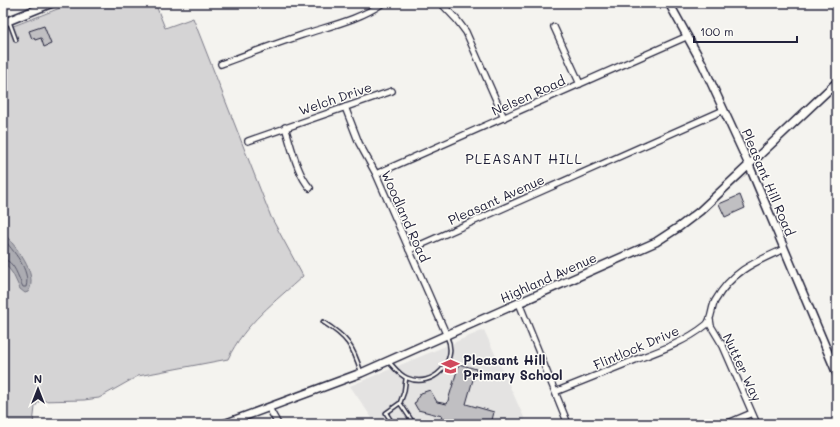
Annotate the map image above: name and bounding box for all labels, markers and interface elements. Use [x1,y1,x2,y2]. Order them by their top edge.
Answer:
scale bar [694,18,797,44]
text: 100 m [700,23,734,39]
street label: Nelsen Road [488,71,568,119]
street label: Welch Drive [296,78,374,118]
street label: Pleasant Hill Road [739,126,799,238]
district label: PLEASANT HILL [465,149,583,168]
street label: Woodland Road [378,168,434,264]
street label: Pleasant Avenue [445,170,547,228]
street label: Highland Avenue [497,248,599,306]
street label: Flintlock Drive [591,321,681,373]
street label: Nutter Way [720,330,766,404]
place label: Pleasant Hill Primary School [463,351,563,384]
school or university icon: Pleasant Hill Primary School [440,356,460,376]
north arrow [18,369,58,409]
text: N [34,371,42,386]

